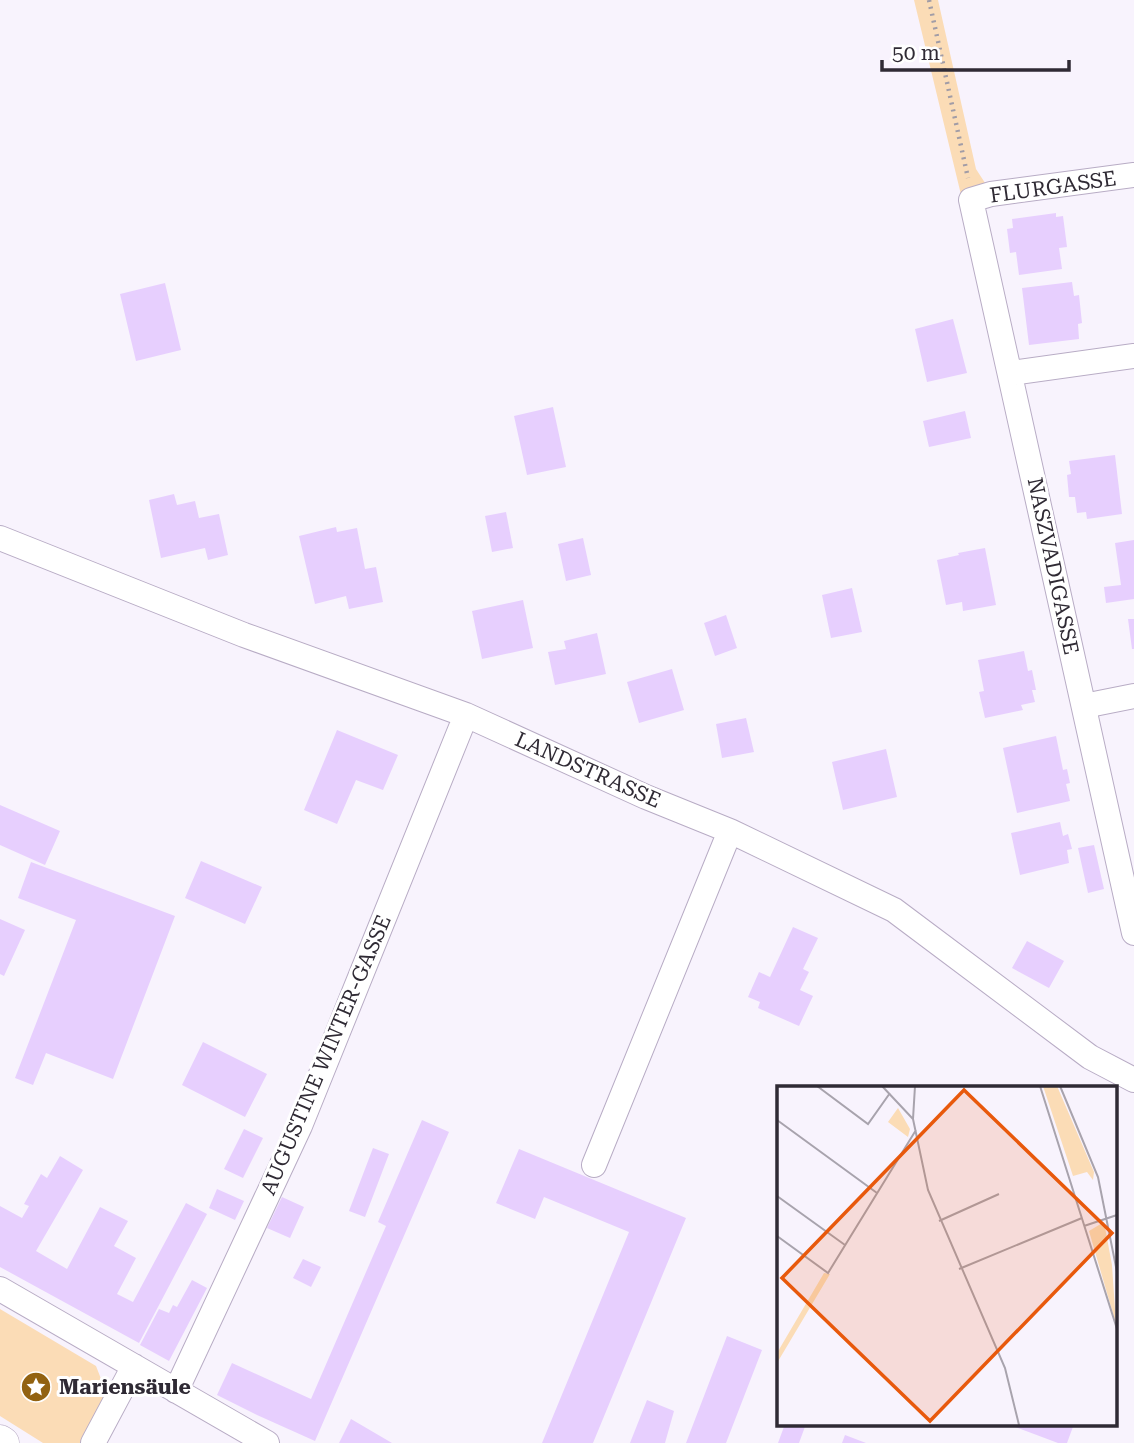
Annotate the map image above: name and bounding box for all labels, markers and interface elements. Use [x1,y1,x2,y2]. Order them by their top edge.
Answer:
scale bar [882,28,1069,72]
text: 50 m [892,41,940,65]
street label: FLURGASSE [988,166,1118,208]
street label: NASZVADIGASSE [1022,475,1084,657]
street label: LANDSTRASSE [512,727,664,813]
street label: AUGUSTINE WINTER-GASSE [256,911,396,1199]
inset map [777,1086,1116,1426]
place icon: Mariensäule [19,1370,53,1404]
place label: Mariensäule [59,1375,191,1399]

